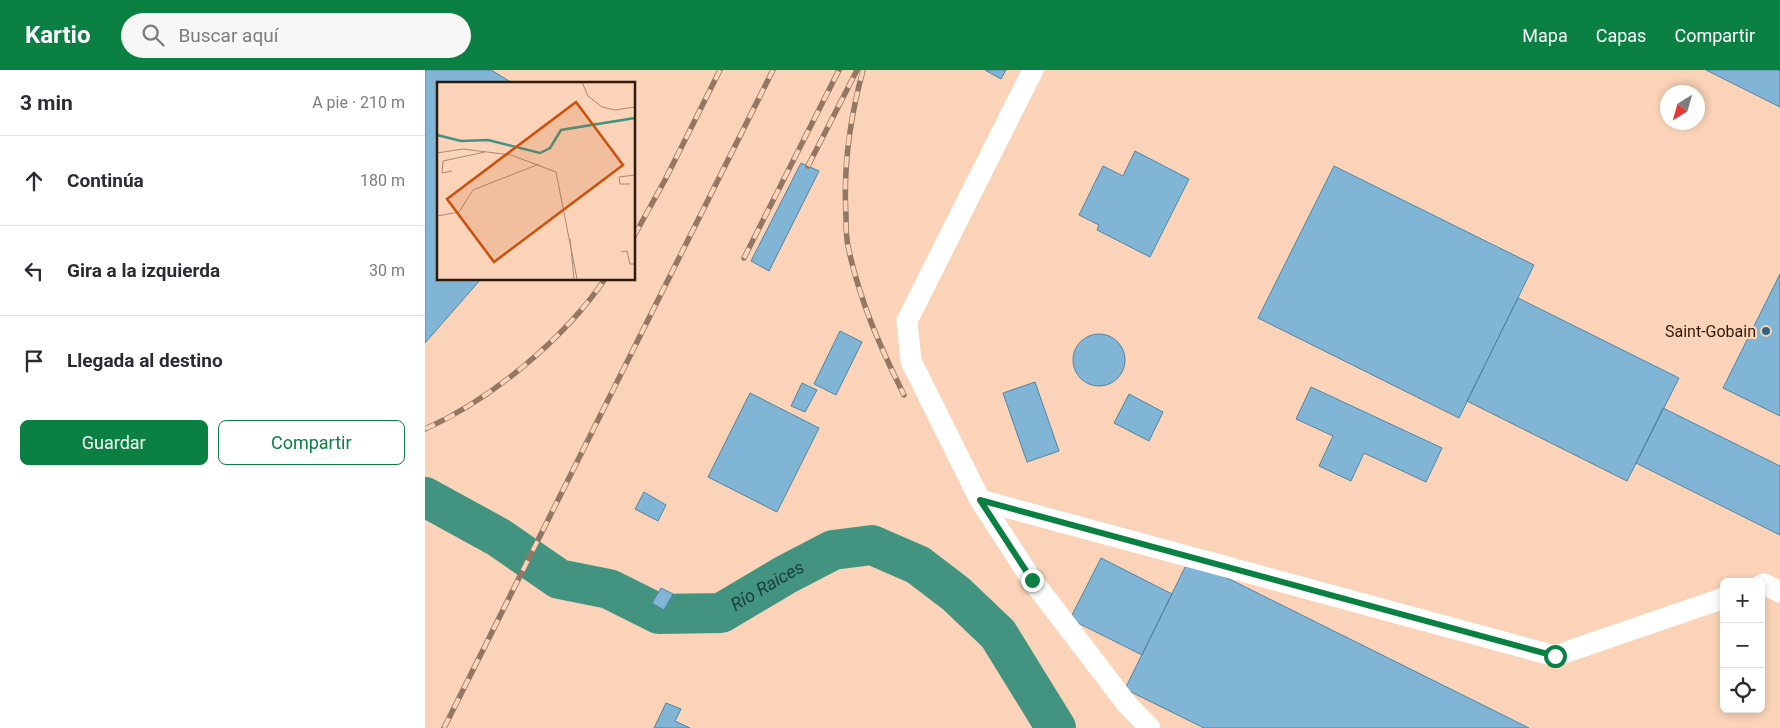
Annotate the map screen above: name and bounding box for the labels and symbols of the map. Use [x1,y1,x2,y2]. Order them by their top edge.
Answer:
inset map [437,82,635,280]
north arrow [1660,85,1705,130]
place label: Saint-Gobain [1665,322,1756,341]
marker: Saint-Gobain [1760,325,1772,337]
water label: Río Raices [727,556,807,615]
route end [1021,569,1044,592]
route start [1544,645,1567,668]

